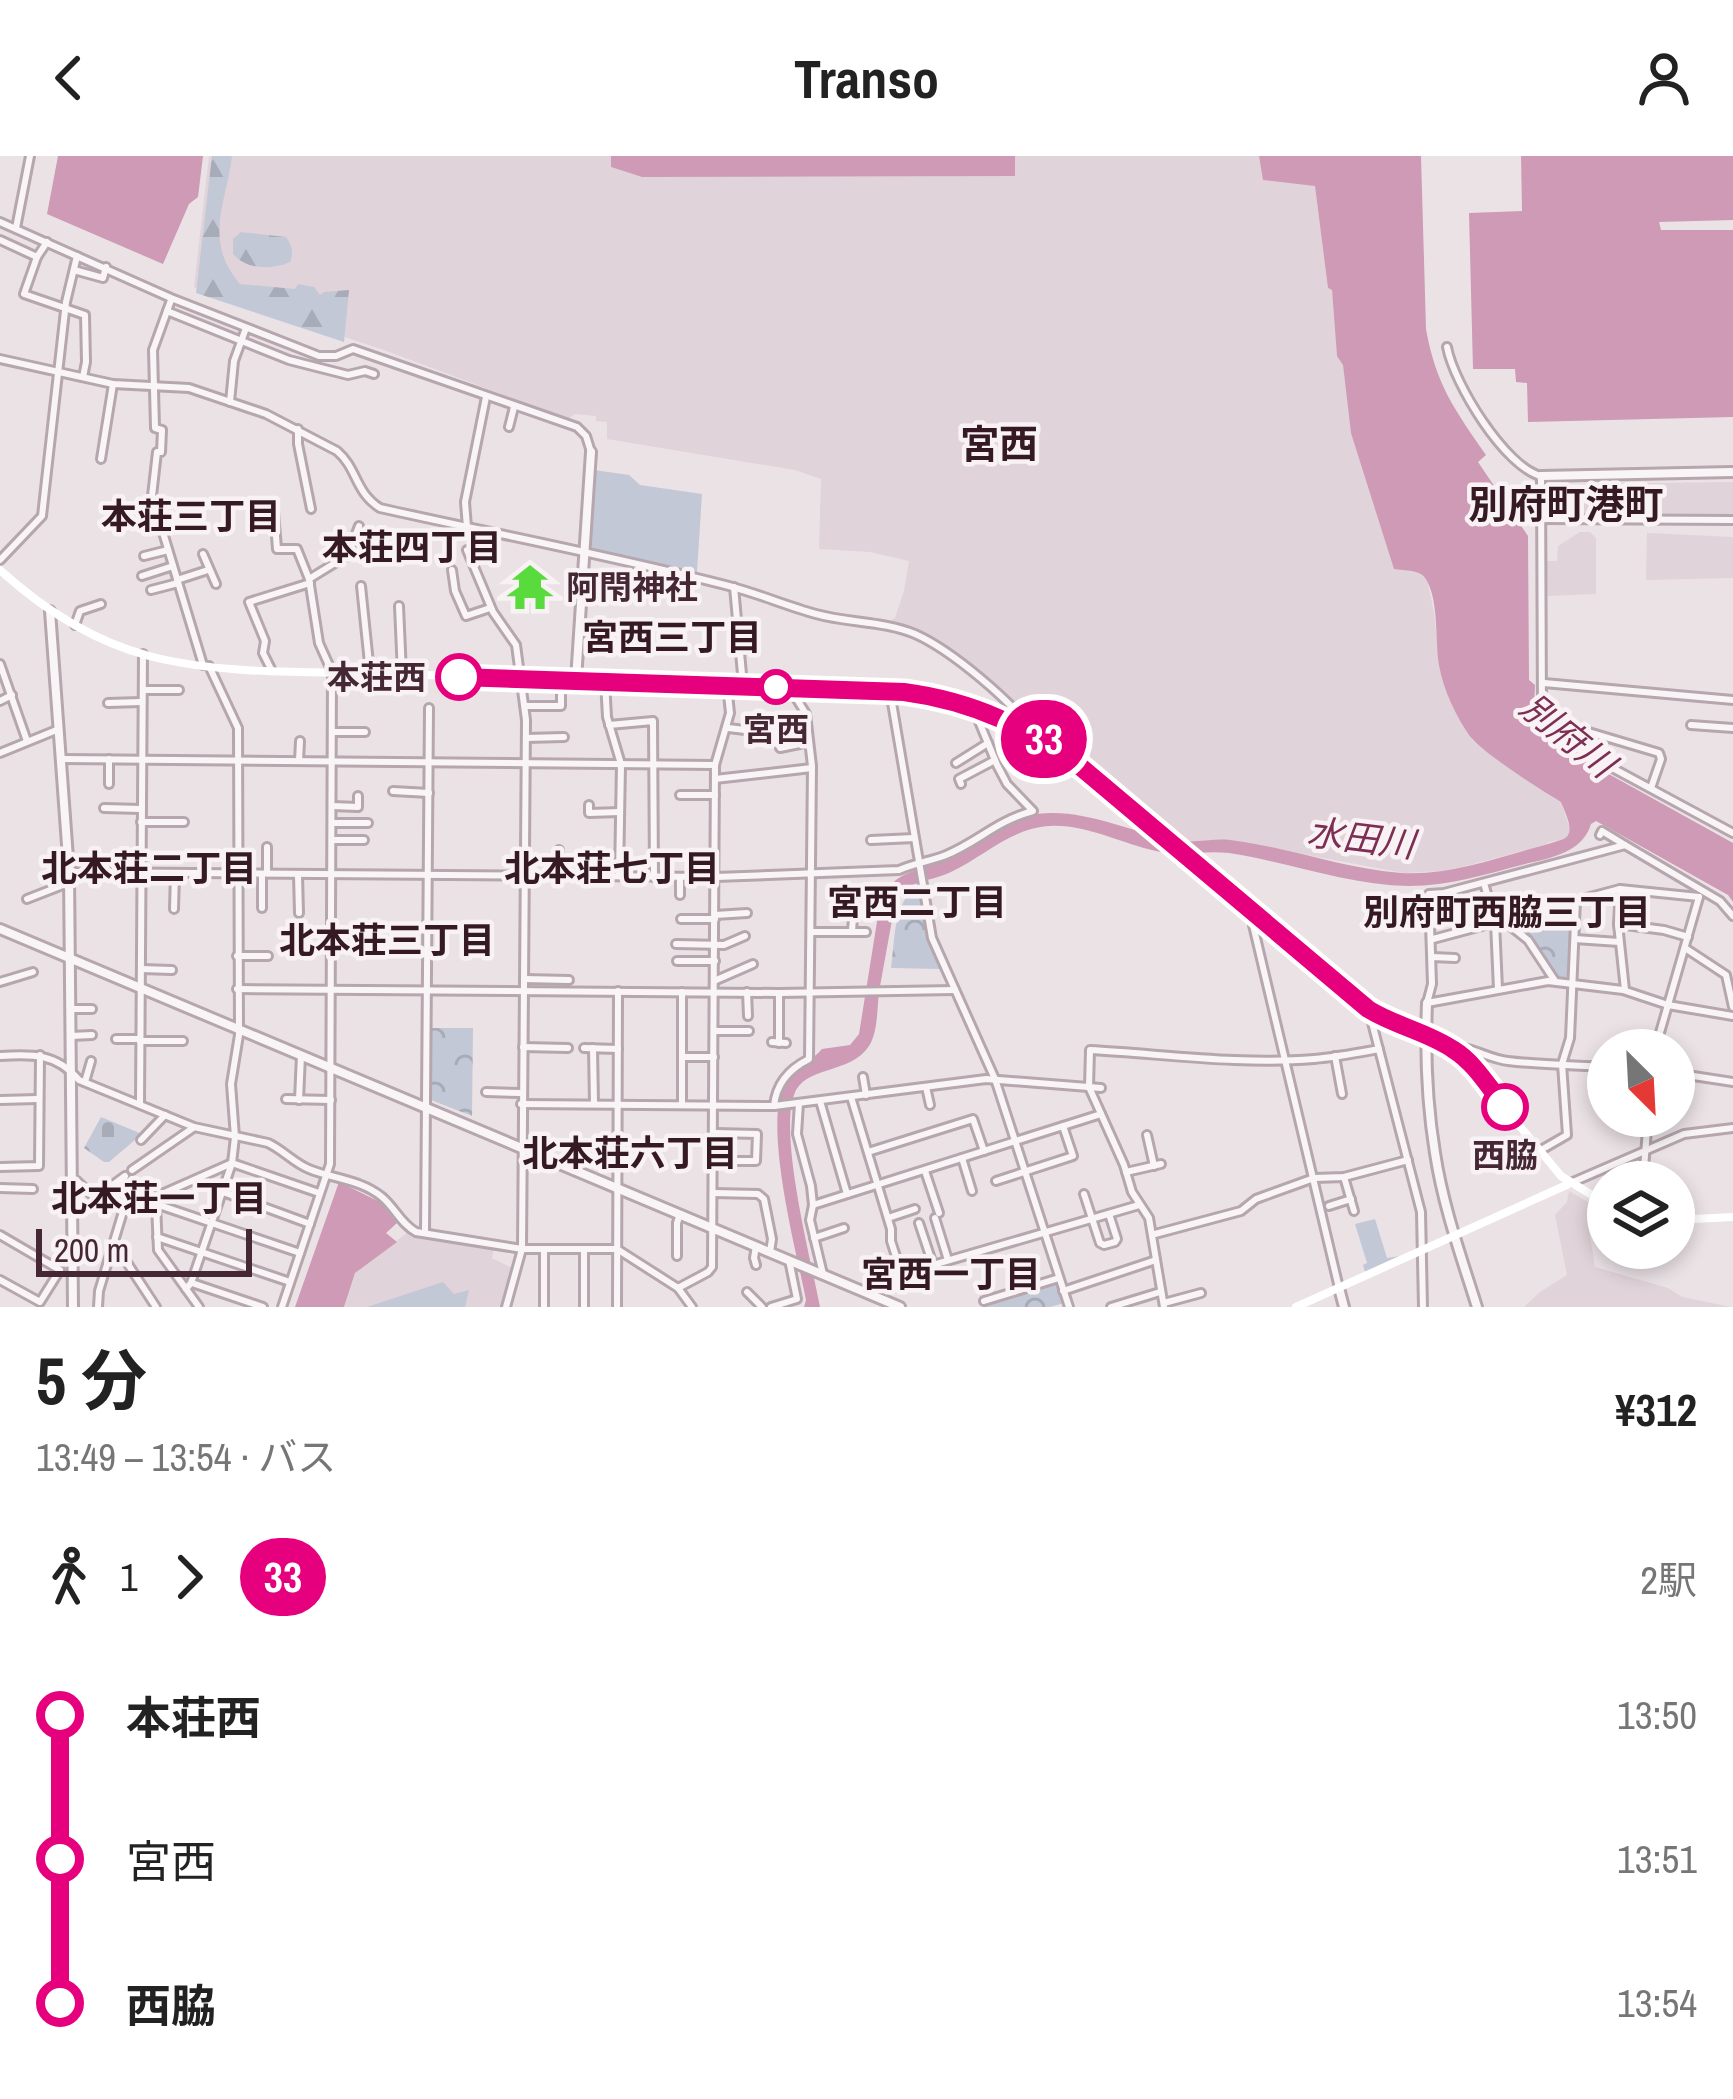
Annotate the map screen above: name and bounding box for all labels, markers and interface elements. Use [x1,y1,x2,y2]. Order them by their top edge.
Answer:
text: Transo [794,42,939,115]
icon: back [36,45,102,111]
icon: person [1631,45,1697,111]
district label: 宮西 [960,418,1038,470]
district label: 別府町港町 [1468,478,1664,530]
district label: 本荘三丁目 [101,492,281,540]
district label: 本荘四丁目 [322,523,502,571]
temple icon: 阿閇神社 [505,562,555,612]
place label: 阿閇神社 [566,565,698,609]
district label: 宮西三丁目 [582,613,762,661]
place label: 本荘西 [327,655,426,699]
marker: 本荘西 [437,655,481,699]
marker: 宮西 [760,671,792,703]
water label: 別府川 [1511,682,1628,790]
line badge: 33 [990,700,1098,778]
place label: 宮西 [743,707,809,751]
text: 33 [1025,711,1063,767]
water label: 水田川 [1304,808,1421,869]
district label: 北本荘二丁目 [41,844,257,892]
district label: 北本荘七丁目 [504,844,720,892]
district label: 宮西二丁目 [827,878,1007,926]
district label: 別府町西脇三丁目 [1363,888,1651,936]
district label: 北本荘三丁目 [279,916,495,964]
north arrow [1587,1029,1695,1137]
map controls [1587,1029,1695,1269]
marker: 西脇 [1483,1085,1527,1129]
district label: 北本荘六丁目 [522,1129,738,1177]
place label: 西脇 [1472,1133,1538,1177]
button: layers [1587,1161,1695,1269]
district label: 北本荘一丁目 [51,1174,267,1222]
scale bar [36,1223,252,1276]
text: 200 m [54,1228,129,1272]
district label: 宮西一丁目 [861,1250,1041,1298]
text: 5 分 [36,1336,147,1425]
text: ¥312 [1615,1379,1697,1440]
text: 13:49 – 13:54 · バス [36,1431,336,1483]
icon: walk [36,1544,102,1610]
icon: forward [156,1544,222,1610]
text: 33 [264,1549,302,1605]
text: 1 [120,1551,138,1603]
text: 2駅 [1640,1554,1697,1606]
text: 本荘西 [126,1687,261,1748]
text: 13:50 [1617,1689,1697,1741]
text: 宮西 [126,1831,216,1892]
text: 13:51 [1617,1833,1697,1885]
text: 西脇 [126,1975,216,2036]
text: 13:54 [1617,1977,1697,2029]

